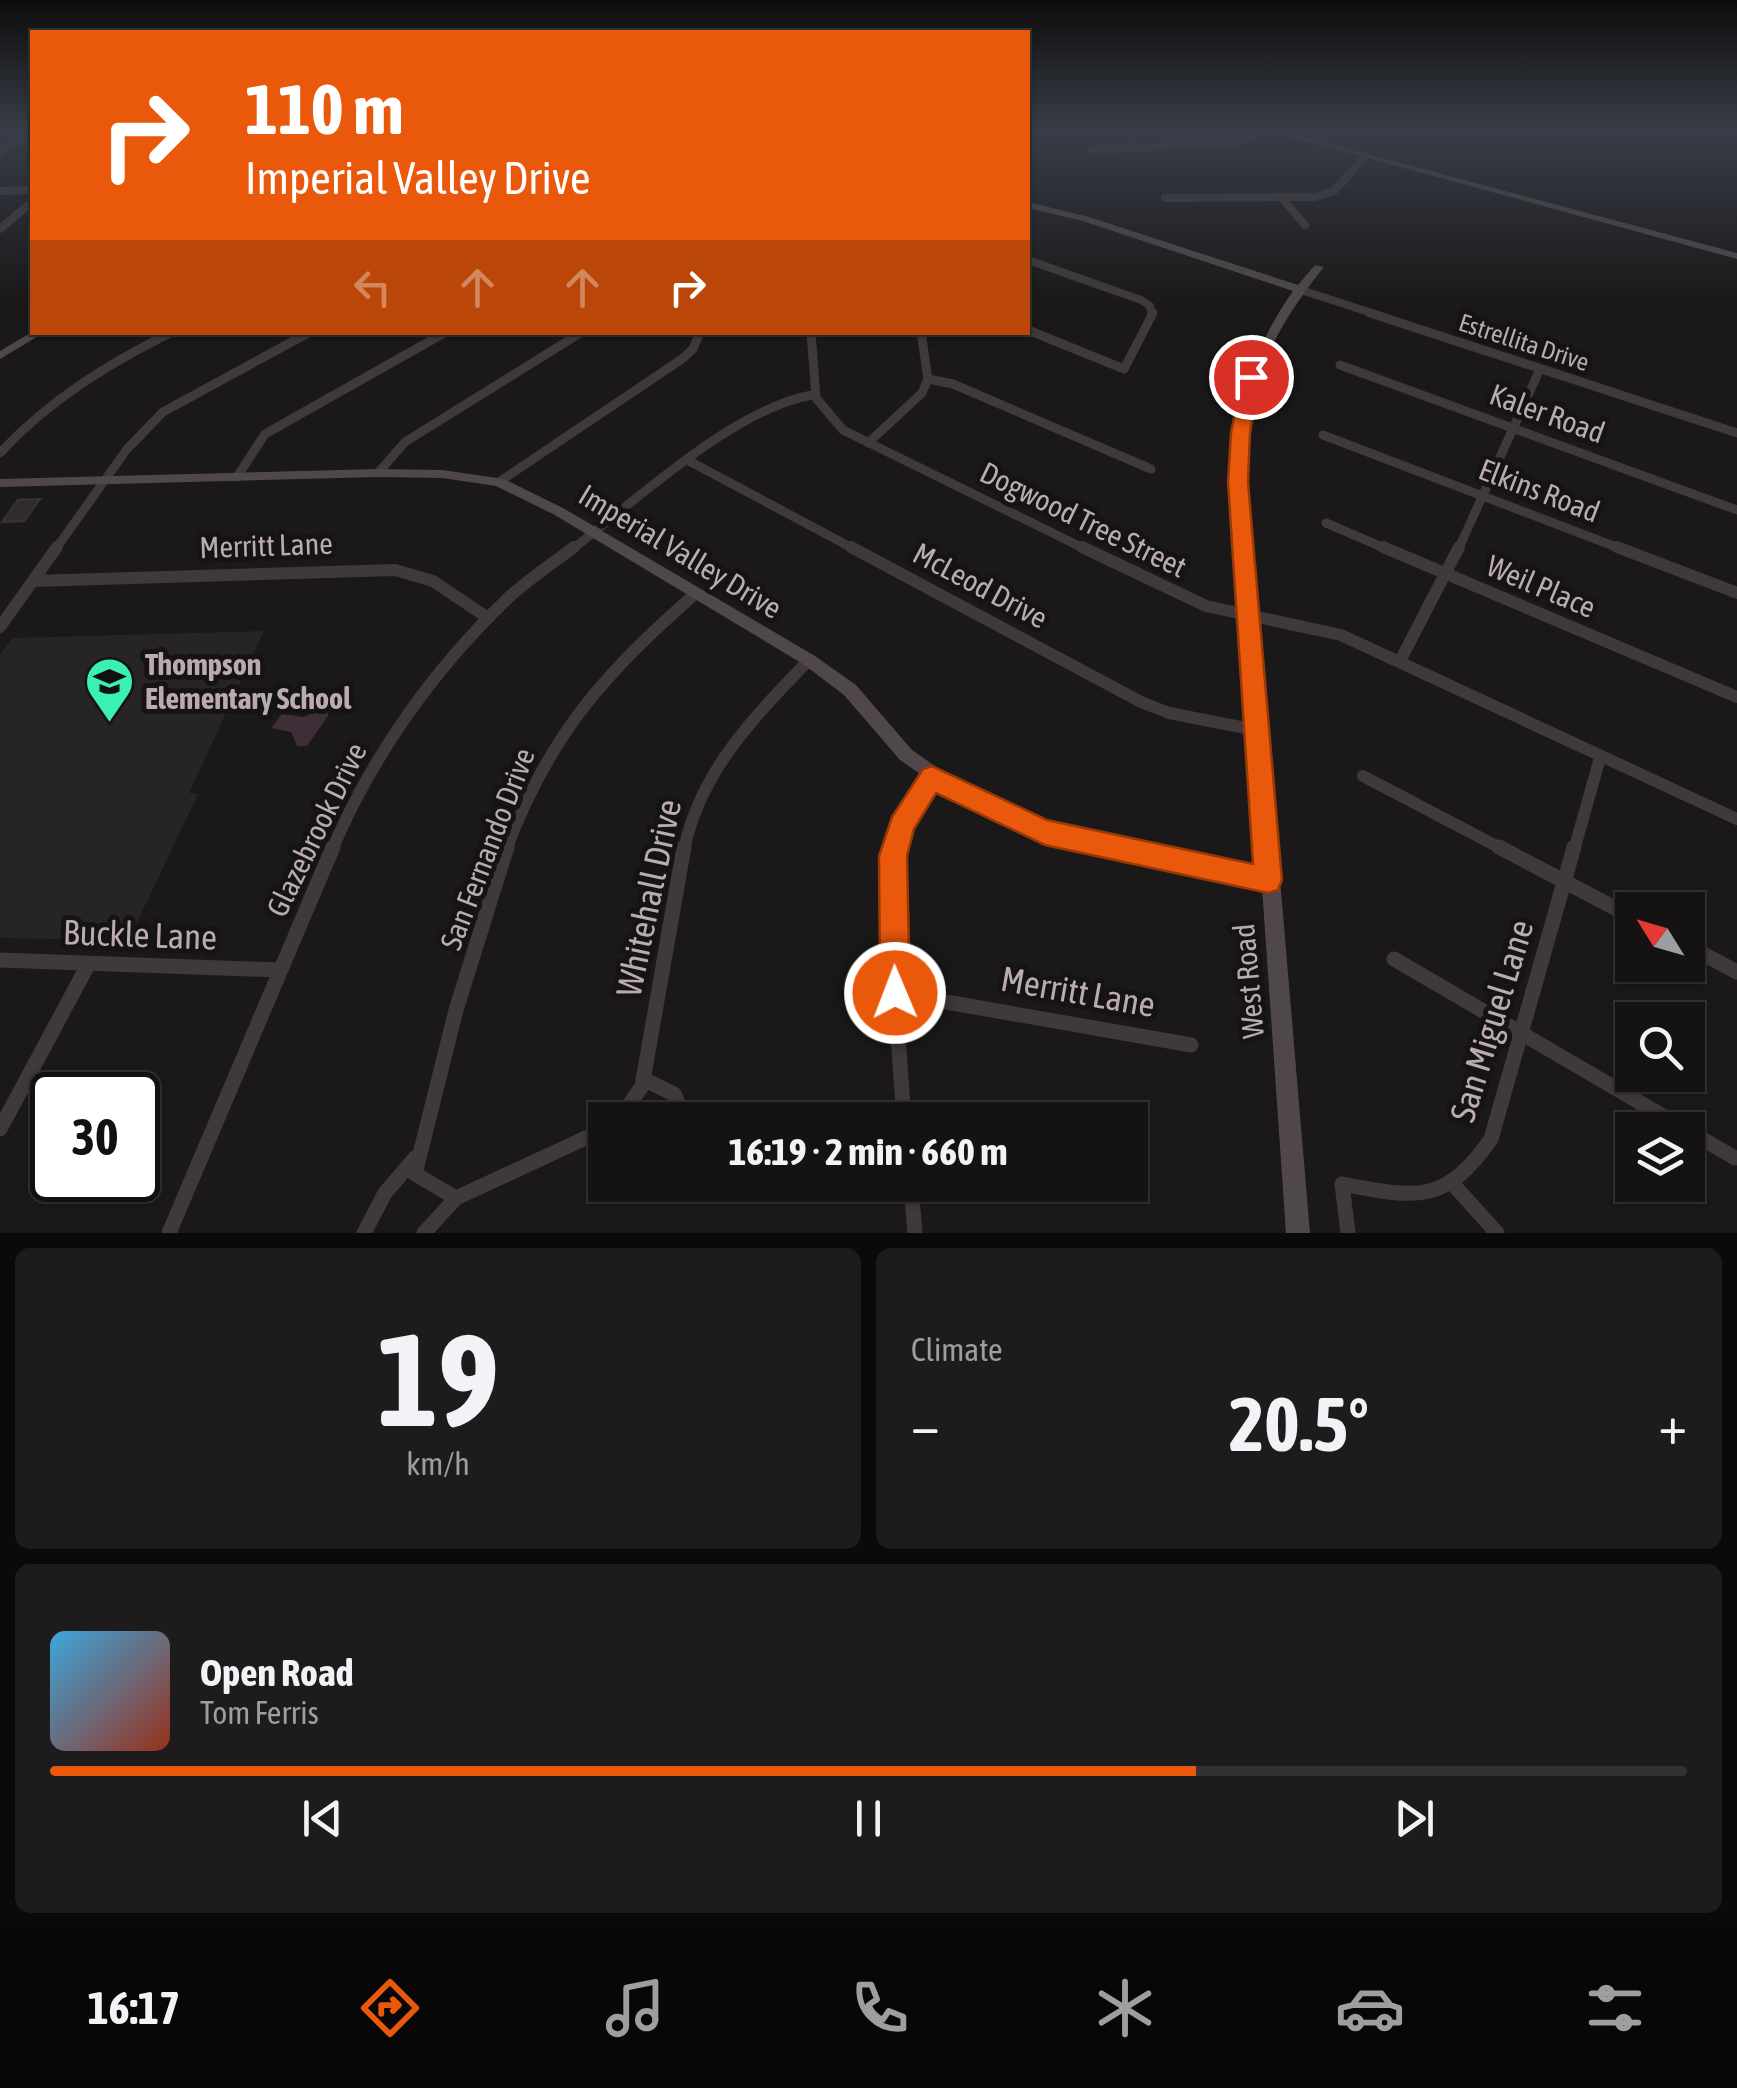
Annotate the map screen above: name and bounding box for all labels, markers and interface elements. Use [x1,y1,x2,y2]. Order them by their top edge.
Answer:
text: 110 m [245,69,404,149]
icon: right [80,70,210,200]
text: Imperial Valley Drive [245,152,590,204]
icon: left [345,260,400,315]
icon: ahead [450,260,505,315]
icon: ahead [555,260,610,315]
icon: right [660,260,715,315]
street label: Estrellita Drive [1455,308,1593,376]
pin [1209,335,1294,420]
icon: arrive [1224,350,1279,405]
street label: Kaler Road [1485,377,1609,449]
street label: Elkins Road [1474,452,1604,529]
street label: Dogwood Tree Street [975,454,1192,584]
street label: Imperial Valley Drive [573,477,788,625]
street label: Merritt Lane [199,526,333,564]
street label: McLeod Drive [908,536,1053,635]
street label: Weil Place [1482,548,1601,624]
place label: Thompson Elementary School [145,647,352,715]
school or university icon: Thompson Elementary School [84,656,136,724]
street label: Glazebrook Drive [259,737,373,922]
street label: San Fernando Drive [433,743,541,954]
street label: Whitehall Drive [608,796,688,1000]
north arrow [1615,892,1705,982]
map controls [1615,892,1705,1202]
street label: Buckle Lane [62,911,218,957]
street label: San Miguel Lane [1441,915,1541,1126]
street label: West Road [1226,922,1270,1040]
position arrow [843,941,947,1045]
street label: Merritt Lane [998,958,1158,1024]
button: search [1615,1002,1705,1092]
speed limit sign: 30 [30,1072,160,1202]
button: layers [1615,1112,1705,1202]
text: 16:19 · 2 min · 660 m [728,1130,1008,1173]
text: 19 [377,1305,499,1454]
text: Climate [911,1331,1003,1368]
text: 20.5° [1229,1381,1369,1467]
text: − [911,1393,940,1456]
text: + [1658,1393,1687,1456]
text: km/h [406,1445,470,1482]
text: Open Road [200,1651,354,1694]
text: Tom Ferris [200,1694,319,1731]
icon: previous [295,1791,350,1846]
icon: pause [841,1791,896,1846]
icon: next [1387,1791,1442,1846]
icon: directions [355,1973,425,2043]
icon: music [600,1973,670,2043]
icon: phone [845,1973,915,2043]
icon: climate [1090,1973,1160,2043]
icon: car [1335,1973,1405,2043]
icon: filters [1580,1973,1650,2043]
text: 16:17 [87,1982,180,2034]

